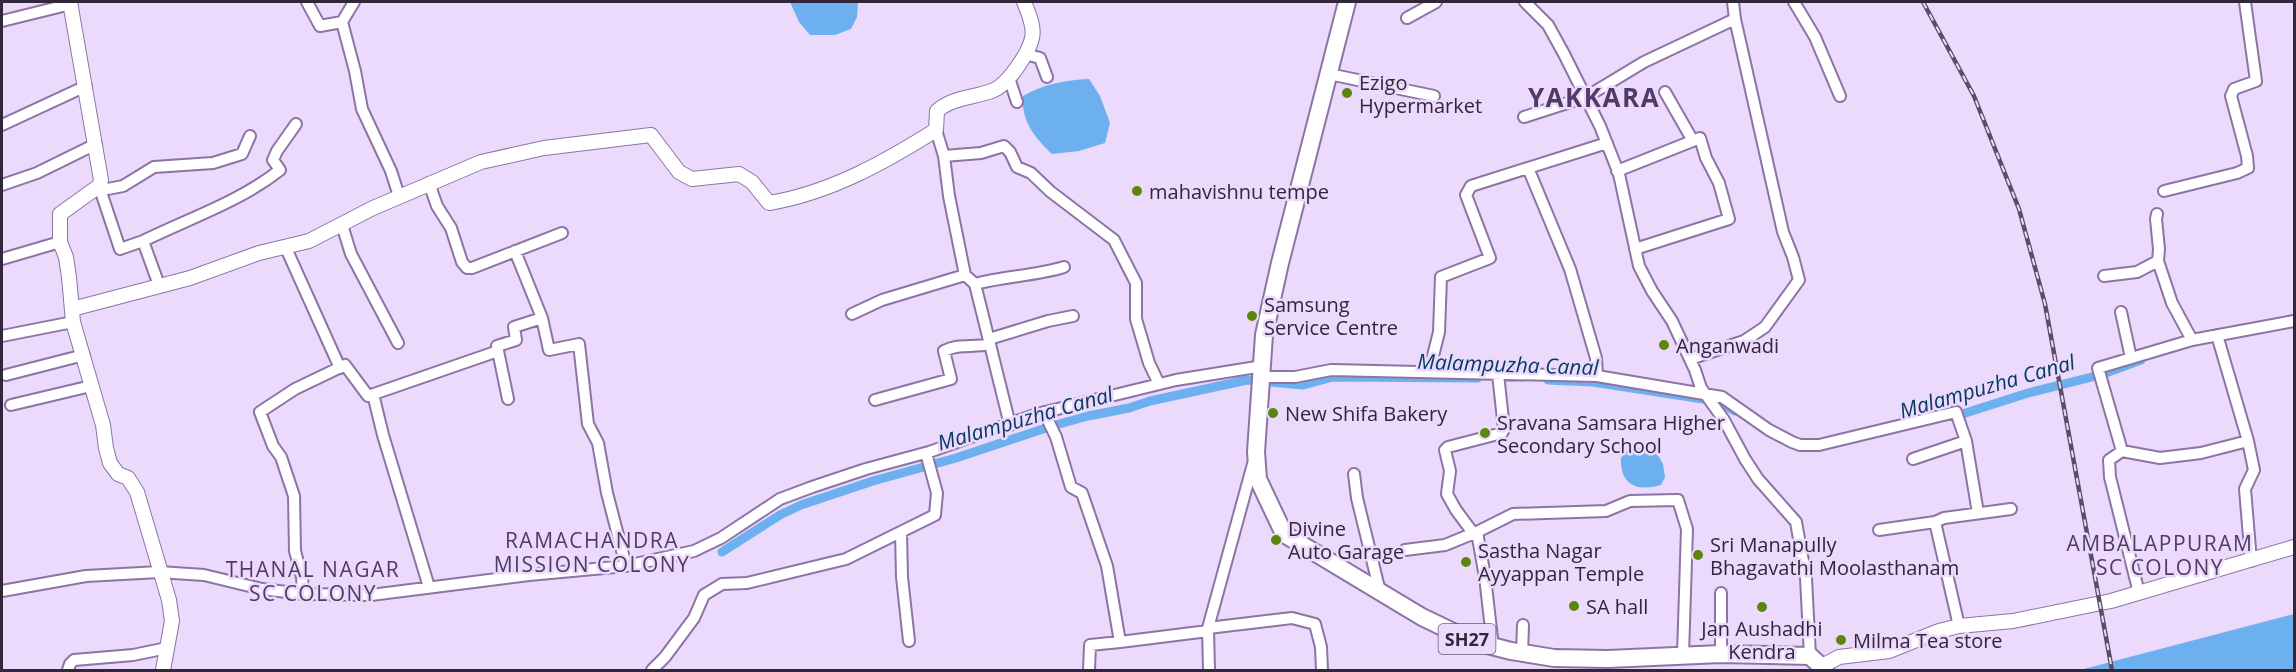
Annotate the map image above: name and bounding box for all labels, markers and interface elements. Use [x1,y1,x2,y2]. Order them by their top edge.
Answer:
place label: Ezigo Hypermarket [1359,69,1482,119]
district label: YAKKARA [1528,79,1660,115]
marker: Ezigo Hypermarket [1340,86,1354,100]
place label: mahavishnu tempe [1149,178,1329,205]
marker: mahavishnu tempe [1130,184,1144,198]
place label: Samsung Service Centre [1264,291,1398,341]
marker: Samsung Service Centre [1245,309,1259,323]
place label: Anganwadi [1676,332,1779,359]
marker: Anganwadi [1657,338,1671,352]
water label: Malampuzha Canal [1417,347,1600,381]
water label: Malampuzha Canal [1896,347,2079,424]
water label: Malampuzha Canal [934,379,1117,456]
place label: New Shifa Bakery [1285,400,1448,427]
marker: New Shifa Bakery [1266,406,1280,420]
place label: Sravana Samsara Higher Secondary School [1497,409,1725,459]
marker: Sravana Samsara Higher Secondary School [1478,426,1492,440]
place label: Divine Auto Garage [1288,515,1404,565]
district label: RAMACHANDRA MISSION COLONY [494,526,690,578]
district label: AMBALAPPURAM SC COLONY [2067,529,2253,581]
place label: Sri Manapully Bhagavathi Moolasthanam [1710,531,1959,581]
marker: Divine Auto Garage [1269,533,1283,547]
place label: Sastha Nagar Ayyappan Temple [1478,537,1644,587]
marker: Sri Manapully Bhagavathi Moolasthanam [1691,548,1705,562]
district label: THANAL NAGAR SC COLONY [226,555,400,607]
marker: Sastha Nagar Ayyappan Temple [1459,555,1473,569]
place label: SA hall [1586,593,1648,620]
marker: SA hall [1567,599,1581,613]
marker: Jan Aushadhi Kendra [1755,600,1769,614]
place label: Jan Aushadhi Kendra [1699,615,1823,665]
road number: SH27 [1438,624,1496,654]
place label: Milma Tea store [1853,627,2003,654]
marker: Milma Tea store [1834,633,1848,647]

